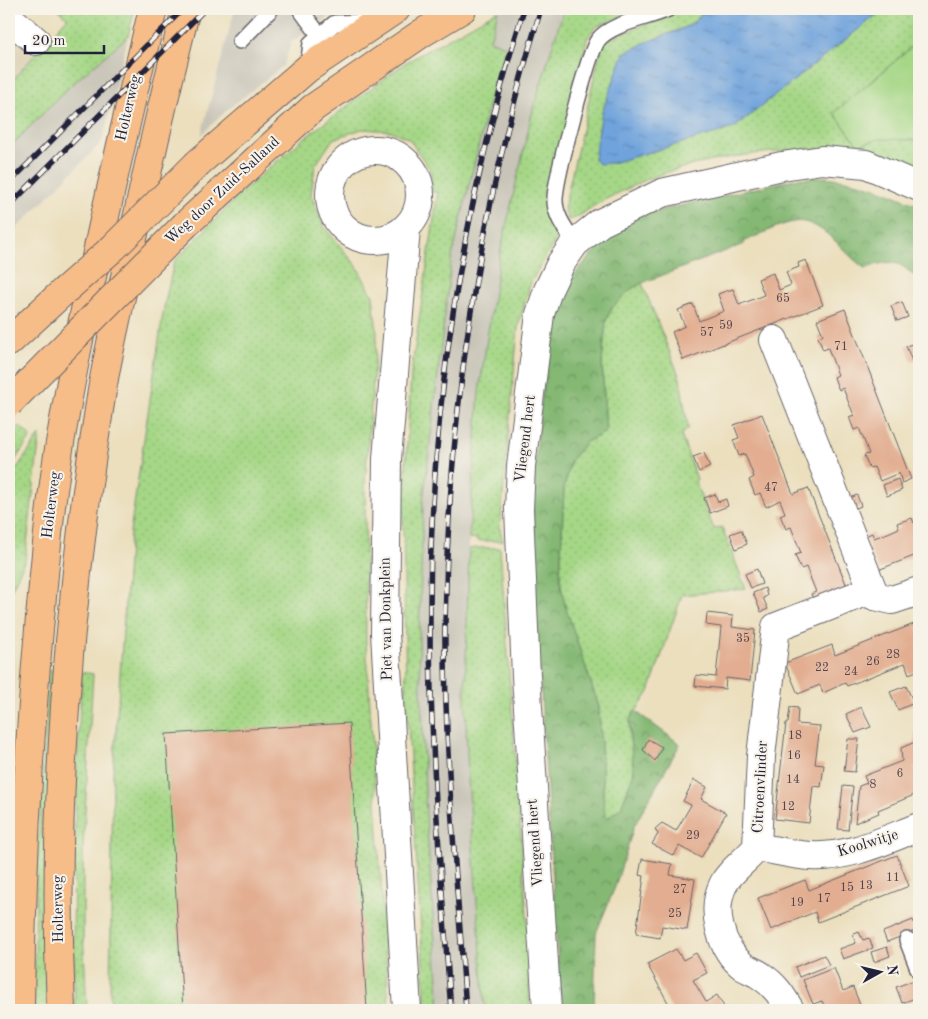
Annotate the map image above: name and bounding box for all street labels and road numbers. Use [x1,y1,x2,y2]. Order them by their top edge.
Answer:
street label: Holterweg [114,73,144,143]
street label: Weg door Zuid-Salland [163,134,283,248]
street label: Vliegend hert [513,394,539,484]
street label: Holterweg [40,471,64,539]
street label: Piet van Donkplein [378,557,396,681]
street label: Citroenvlinder [751,740,771,834]
street label: Vliegend hert [525,798,547,888]
street label: Koolwitje [836,828,900,860]
street label: Holterweg [51,875,67,943]

